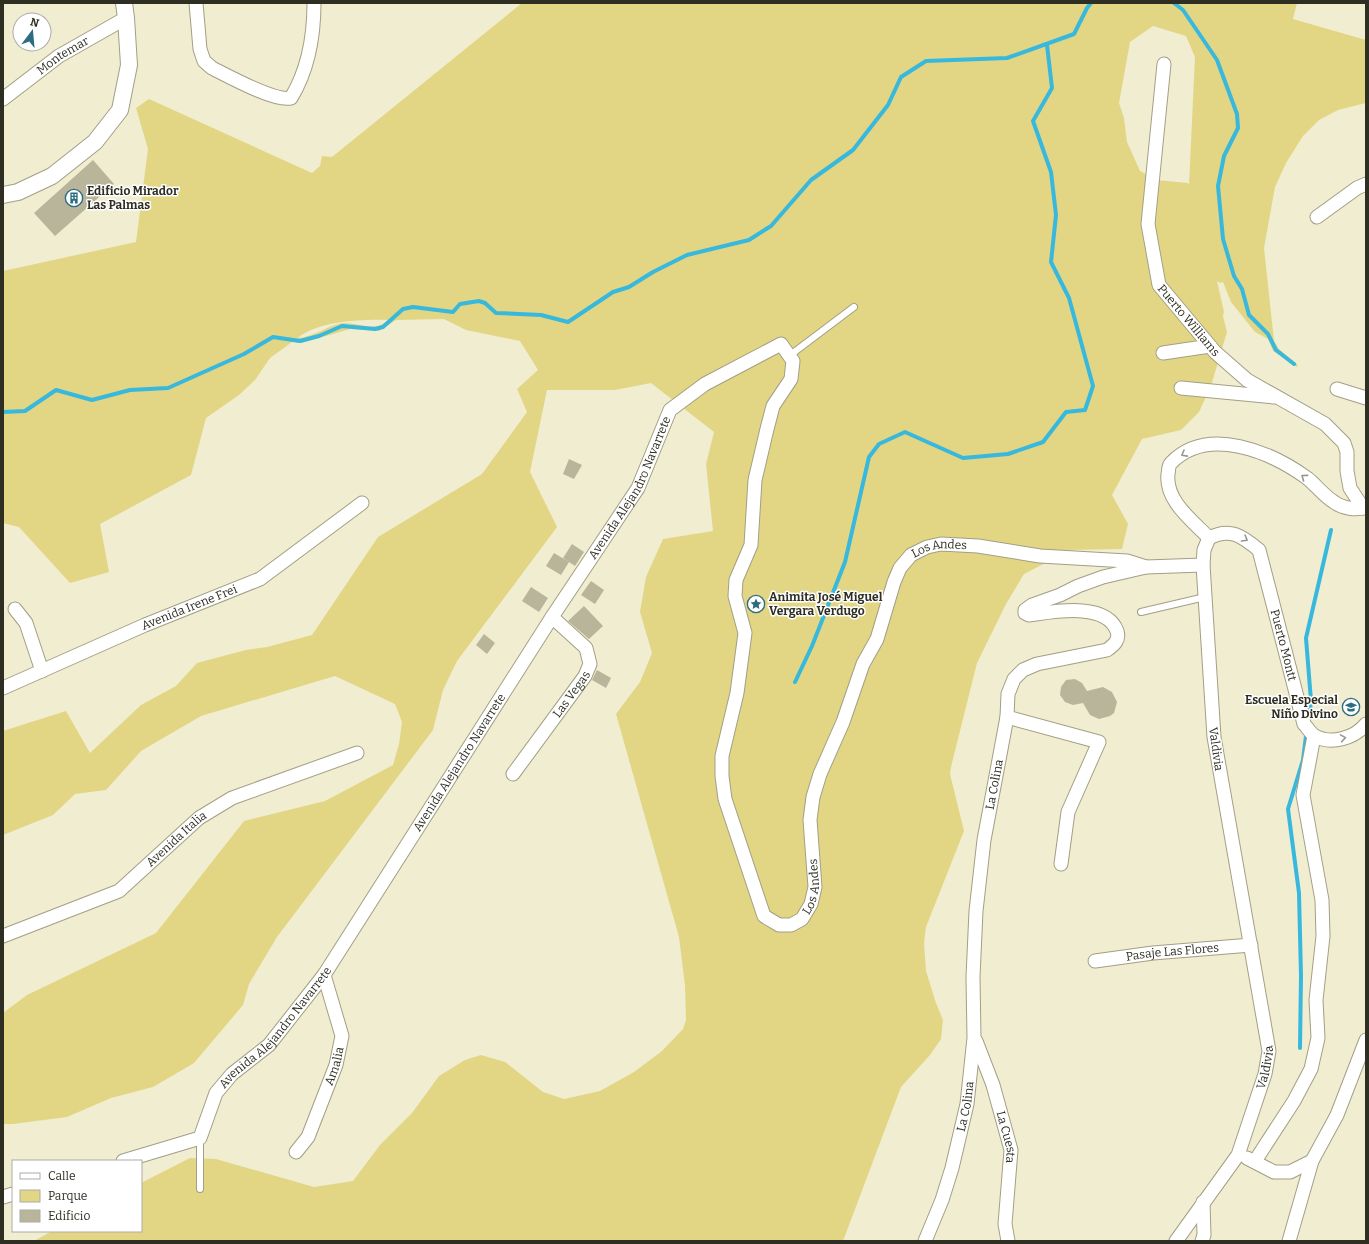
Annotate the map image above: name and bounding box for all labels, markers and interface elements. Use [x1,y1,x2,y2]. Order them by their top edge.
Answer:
north arrow [12,12,52,52]
text: N [29,15,41,30]
street label: Montemar [34,33,92,77]
place label: Edificio Mirador Las Palmas [87,184,179,212]
building icon: Edificio Mirador Las Palmas [64,188,84,208]
street label: Puerto Williams [1155,282,1222,360]
street label: Avenida Alejandro Navarrete [586,414,674,562]
one-way arrow [1181,449,1188,456]
one-way arrow [1302,474,1309,481]
one-way arrow [1241,535,1248,542]
street label: Los Andes [909,537,968,561]
street label: Avenida Irene Frei [139,582,240,633]
place label: Animita José Miguel Vergara Verdugo [769,590,883,618]
place icon: Animita José Miguel Vergara Verdugo [746,594,766,614]
street label: Puerto Montt [1268,608,1300,683]
street label: Las Vegas [550,669,593,720]
street label: Avenida Alejandro Navarrete [410,691,508,834]
place label: Escuela Especial Niño Divino [1245,693,1338,721]
school or university icon: Escuela Especial Niño Divino [1341,697,1361,717]
street label: Valdivia [1206,726,1226,772]
one-way arrow [1340,734,1346,743]
street label: La Colina [983,758,1006,811]
street label: Avenida Italia [143,808,209,870]
street label: Los Andes [799,858,822,917]
street label: Pasaje Las Flores [1125,941,1220,964]
street label: Avenida Alejandro Navarrete [216,964,334,1091]
street label: Valdivia [1253,1044,1276,1091]
street label: Amalia [322,1045,347,1087]
street label: La Colina [954,1080,976,1133]
street label: La Cuesta [993,1109,1018,1164]
legend [12,1160,142,1232]
text: Calle [48,1169,76,1183]
text: Parque [48,1189,87,1203]
text: Edificio [48,1209,90,1223]

